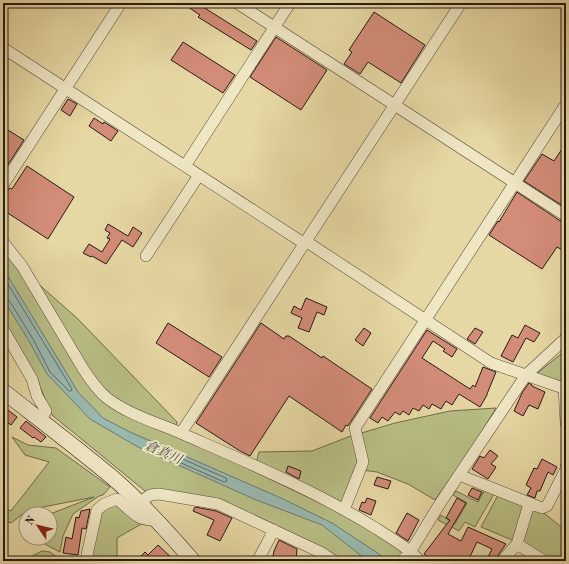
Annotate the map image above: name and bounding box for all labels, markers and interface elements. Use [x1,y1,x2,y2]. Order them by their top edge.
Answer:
water label: 倉真川 [143,438,186,468]
north arrow [18,506,58,546]
text: N [24,514,38,528]

